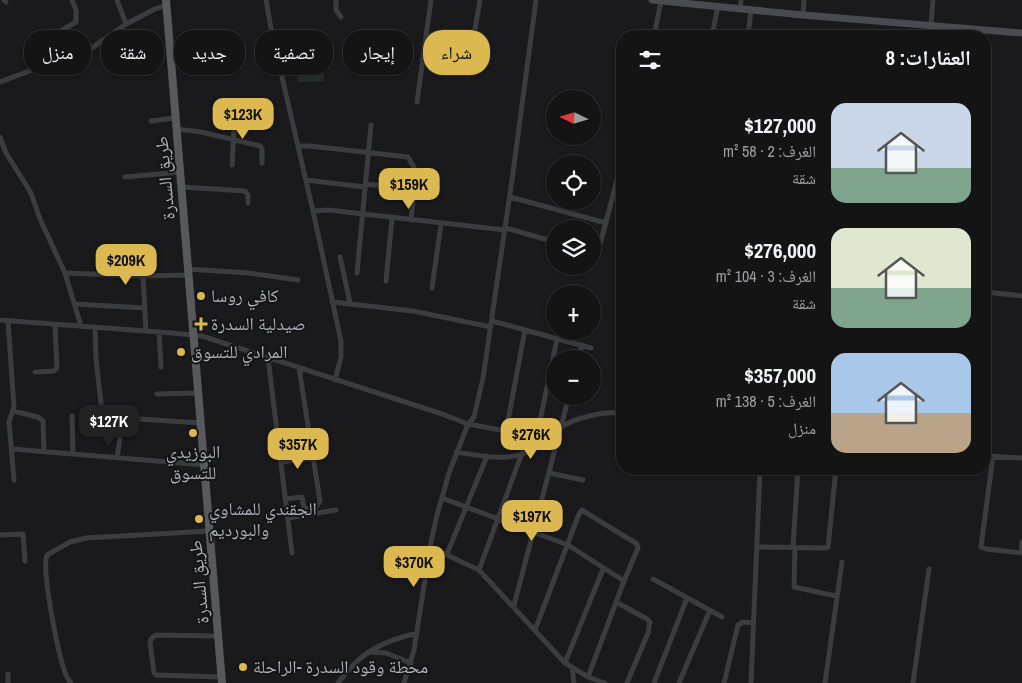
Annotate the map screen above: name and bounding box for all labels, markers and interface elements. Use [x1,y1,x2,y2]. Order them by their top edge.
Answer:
chip: منزل [24,30,91,75]
chip: شقة [101,30,164,75]
chip: جديد [174,30,245,75]
chip: تصفية [255,30,333,75]
chip: إيجار [343,30,413,75]
chip: شراء [423,30,490,75]
text: العقارات: 8 [885,43,971,72]
icon: filters [636,46,664,74]
north arrow [546,90,601,145]
map controls [546,90,601,405]
pin: $123K [208,98,278,140]
text: $123K [224,103,262,125]
text: $127,000 [744,111,816,140]
icon: home [871,123,931,183]
street label: طريق السدرة [148,135,181,221]
text: الغرف: 2 · 58 m² [723,140,816,162]
button: locate [546,155,601,210]
text: شقة [792,167,816,189]
pin: $159K [374,168,444,210]
text: $159K [390,173,428,195]
button: layers [546,220,601,275]
text: $276,000 [744,236,816,265]
pin: $209K [91,244,161,286]
icon: home [871,248,931,308]
text: $209K [107,249,145,271]
text: الغرف: 3 · 104 m² [716,265,816,287]
place label: كافي روسا [211,283,279,311]
button: + [546,285,601,340]
marker: كافي روسا [195,290,207,302]
text: شقة [792,292,816,314]
place label: صيدلية السدرة [211,311,306,336]
marker: صيدلية السدرة [195,318,207,330]
place label: المرادي للتسوق [191,339,287,367]
marker: المرادي للتسوق [175,346,187,358]
button: − [546,350,601,405]
text: $357,000 [744,361,816,390]
icon: home [871,373,931,433]
text: الغرف: 5 · 138 m² [716,390,816,412]
pin: $127K [74,404,144,447]
text: $127K [90,410,128,432]
text: منزل [788,417,816,439]
pin: $276K [496,418,566,460]
text: $276K [512,423,550,445]
marker: البوزيدي للتسوق [187,427,199,439]
pin: $357K [263,428,333,470]
text: $357K [279,433,317,455]
place label: البوزيدي للتسوق [166,439,220,485]
place label: الجقندي للمشاوي والبورديم [209,496,317,542]
pin: $197K [497,500,567,542]
text: $197K [513,505,551,527]
marker: الجقندي للمشاوي والبورديم [193,513,205,525]
street label: طريق السدرة [182,539,215,625]
pin: $370K [379,546,449,588]
text: $370K [395,551,433,573]
place label: محطة وقود السدرة -الراحلة [253,654,428,679]
marker: محطة وقود السدرة -الراحلة [237,661,249,673]

